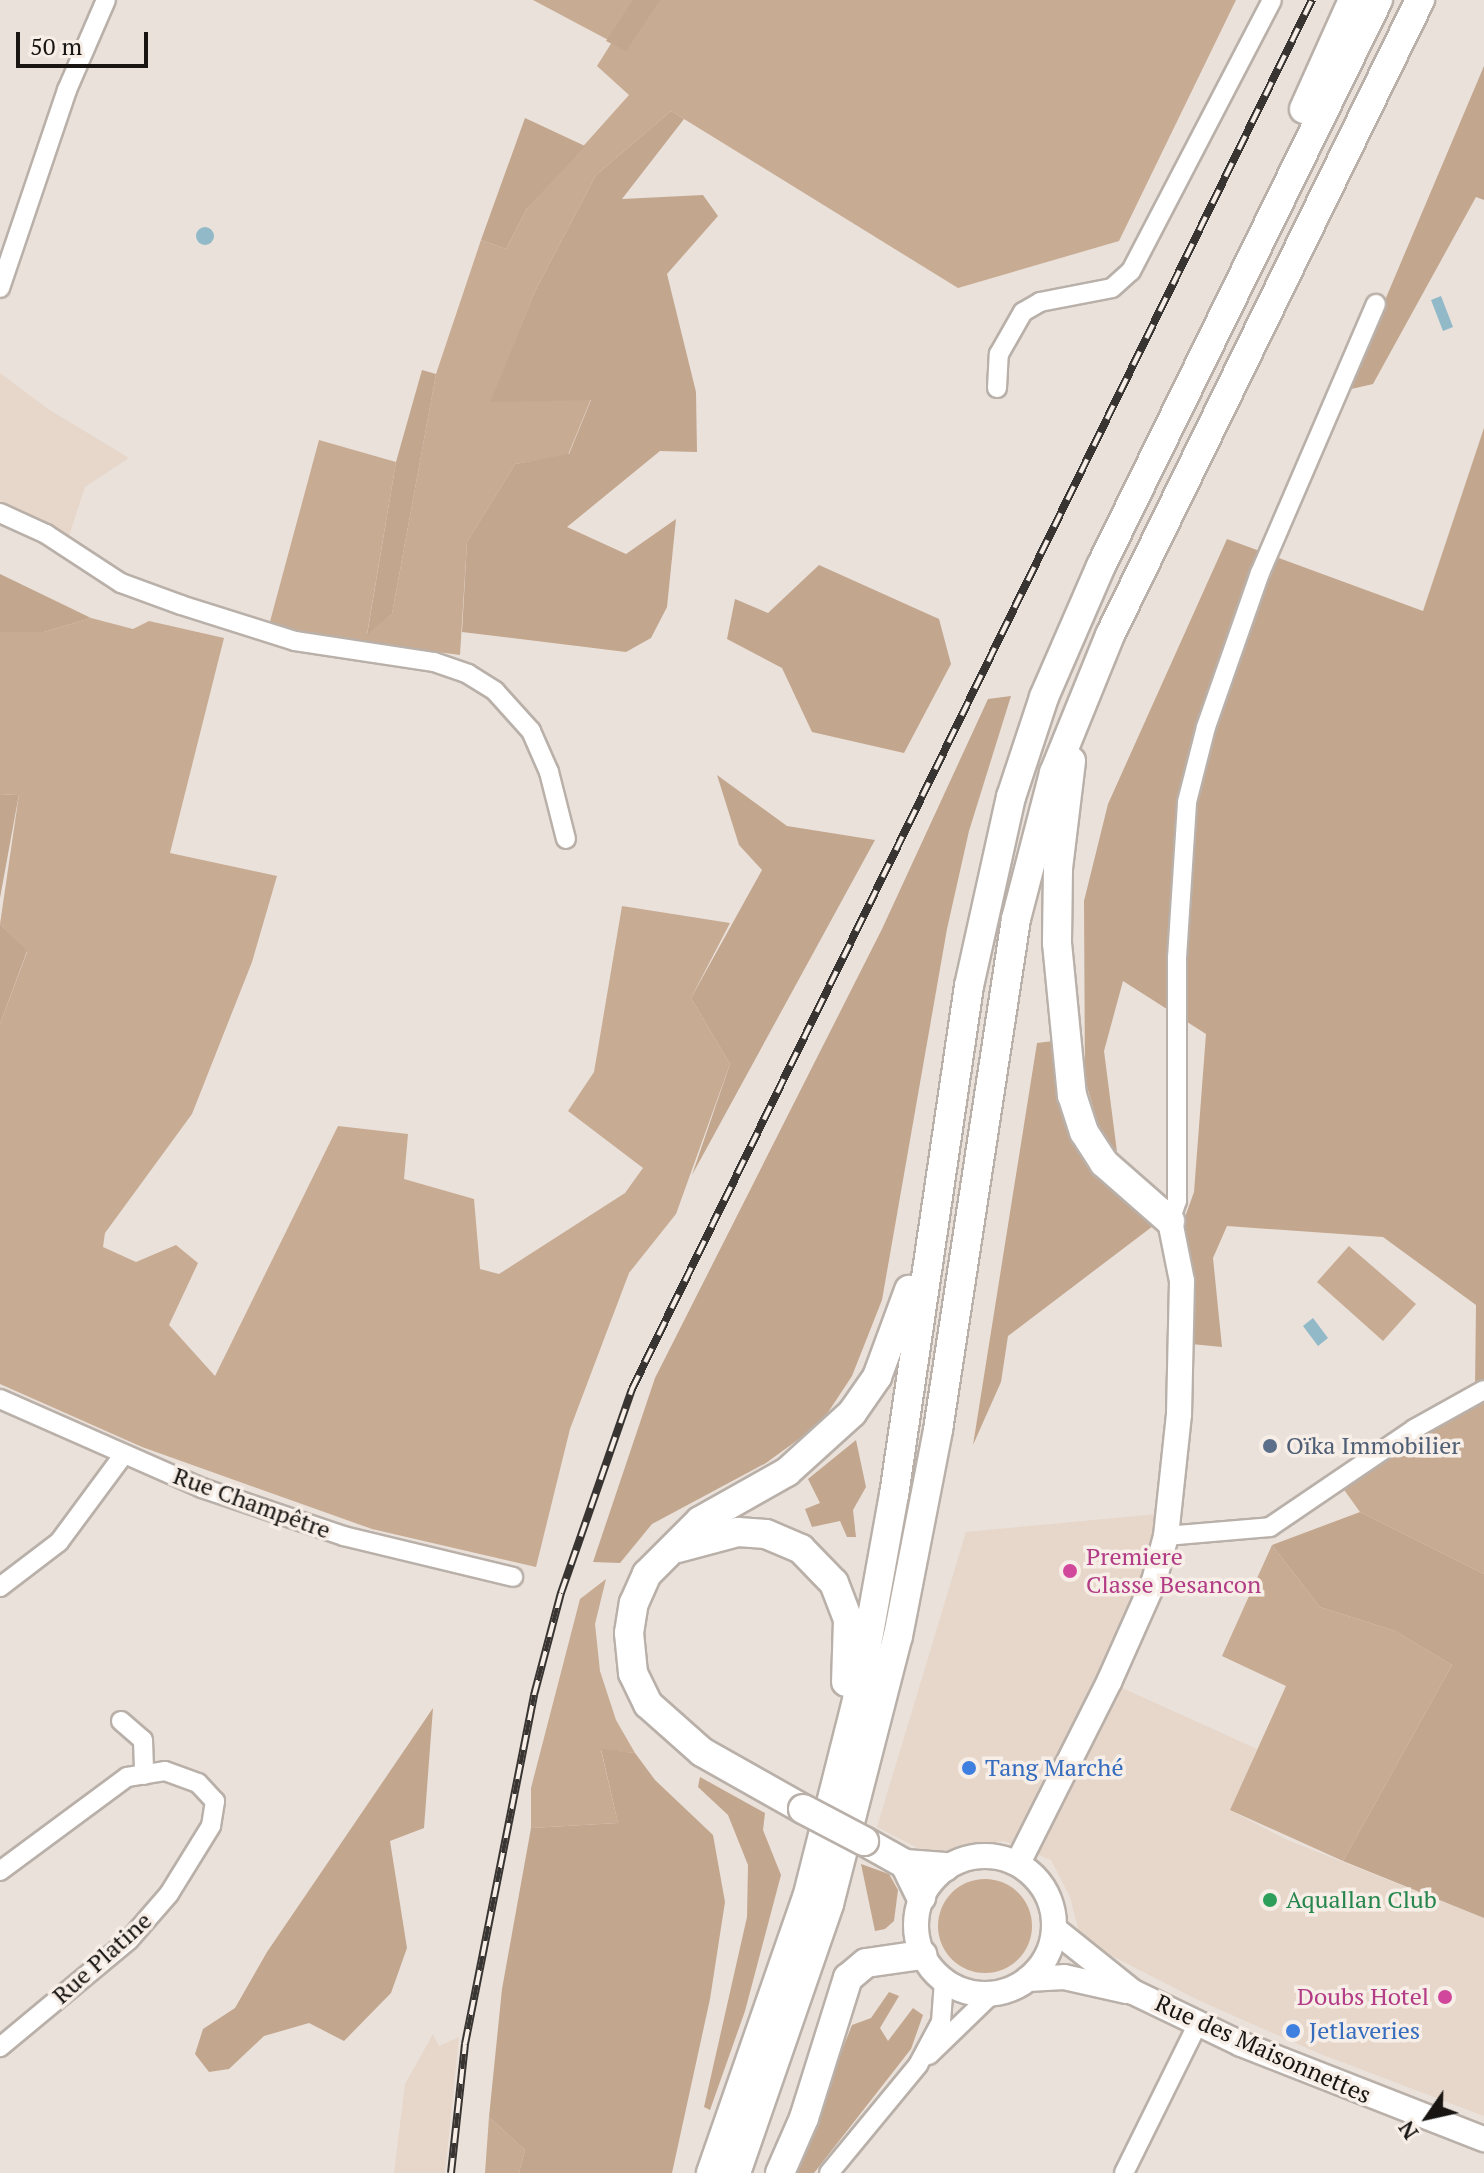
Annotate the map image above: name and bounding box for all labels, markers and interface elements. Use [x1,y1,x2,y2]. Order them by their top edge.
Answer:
scale bar [20,16,152,66]
text: 50 m [30,30,82,62]
place label: Oïka Immobilier [1286,1432,1461,1460]
marker: Oïka Immobilier [1261,1437,1279,1455]
street label: Rue Champêtre [169,1461,335,1545]
place label: Premiere Classe Besancon [1086,1543,1261,1599]
marker: Premiere Classe Besancon [1061,1562,1079,1580]
place label: Tang Marché [985,1754,1123,1782]
marker: Tang Marché [960,1759,978,1777]
place label: Aquallan Club [1286,1886,1437,1914]
marker: Aquallan Club [1261,1891,1279,1909]
street label: Rue Platine [47,1906,157,2010]
place label: Doubs Hotel [1297,1983,1429,2011]
street label: Rue des Maisonnettes [1151,1988,1375,2110]
marker: Doubs Hotel [1436,1988,1454,2006]
place label: Jetlaveries [1309,2017,1420,2045]
marker: Jetlaveries [1284,2022,1302,2040]
north arrow [1388,2077,1468,2157]
text: N [1391,2116,1424,2146]

